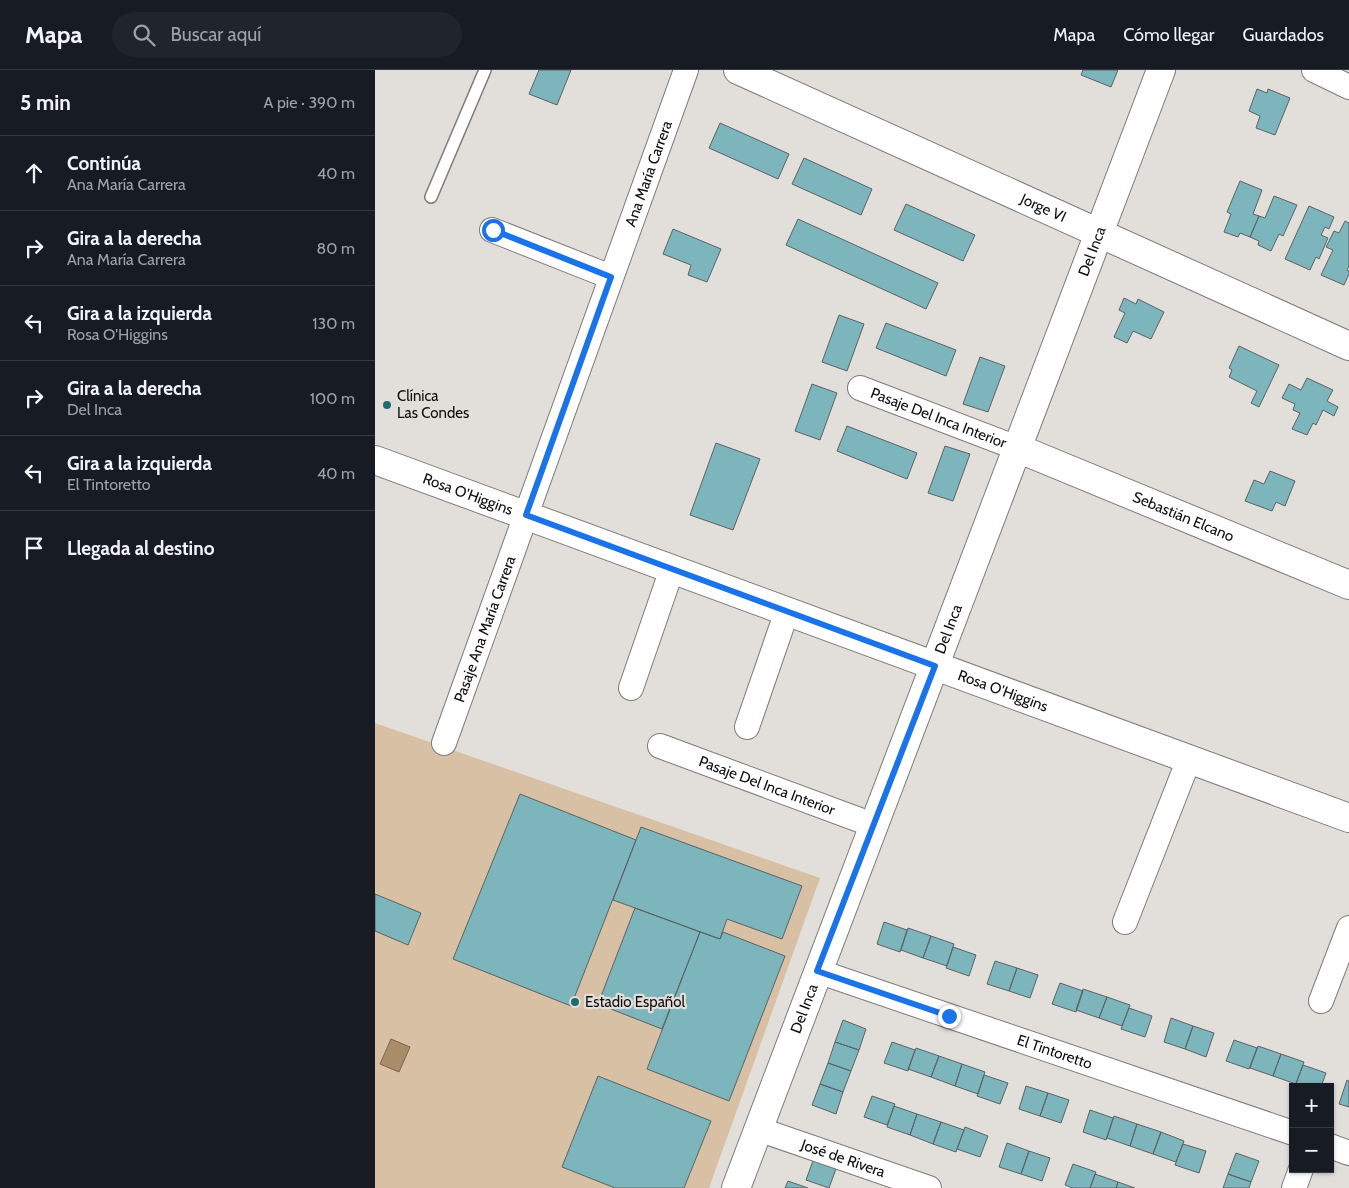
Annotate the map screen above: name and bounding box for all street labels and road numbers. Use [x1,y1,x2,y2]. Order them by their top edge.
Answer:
street label: Ana María Carrera [621,118,676,229]
street label: Jorge VI [1017,189,1069,226]
street label: Del Inca [1074,223,1110,279]
street label: Pasaje Del Inca Interior [868,384,1009,452]
street label: Rosa O'Higgins [420,469,515,519]
street label: Sebastián Elcano [1130,488,1237,546]
street label: Pasaje Ana María Carrera [450,553,520,705]
street label: Del Inca [931,601,966,656]
street label: Rosa O'Higgins [955,666,1050,716]
street label: Pasaje Del Inca Interior [696,752,838,819]
street label: Del Inca [787,980,822,1036]
street label: El Tintoretto [1015,1031,1095,1073]
street label: José de Rivera [798,1135,888,1181]

